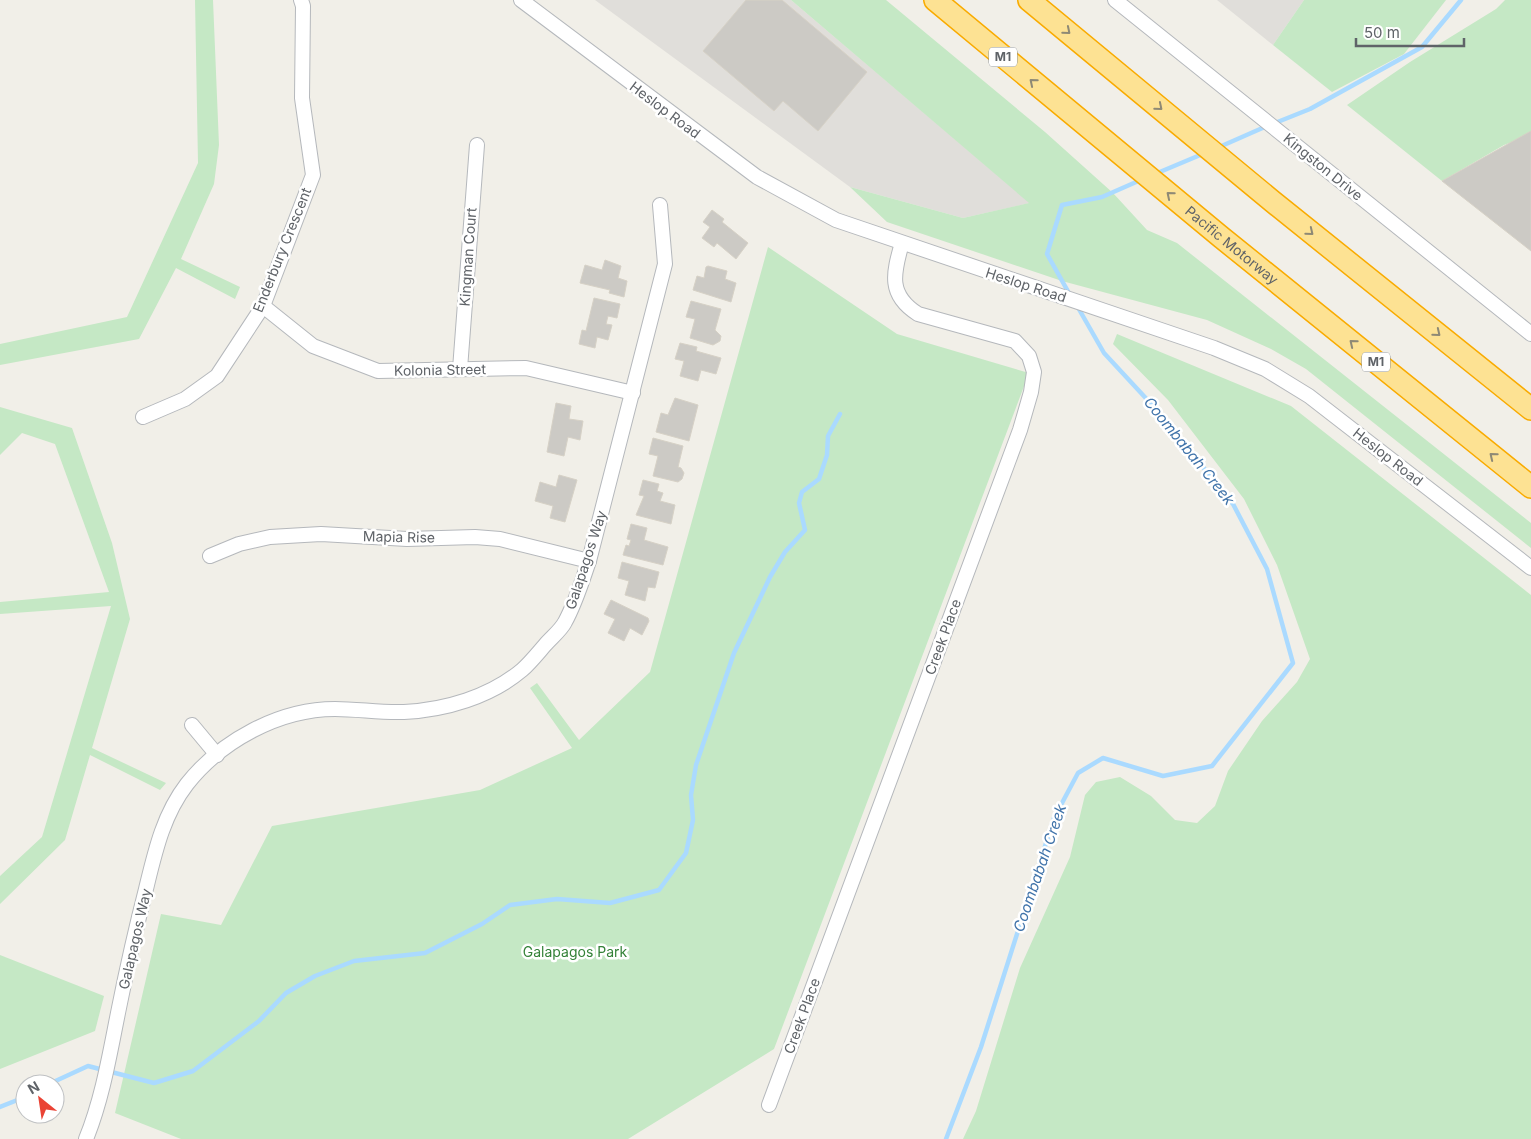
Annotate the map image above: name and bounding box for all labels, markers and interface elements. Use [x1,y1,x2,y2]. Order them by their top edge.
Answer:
scale bar [1356,15,1464,47]
text: 50 m [1364,23,1400,42]
one-way arrow [1061,26,1070,34]
road number: M1 [989,48,1017,66]
street label: Heslop Road [627,78,704,142]
one-way arrow [1030,79,1039,87]
one-way arrow [1153,102,1162,111]
street label: Kingston Drive [1280,129,1366,204]
street label: Enderbury Crescent [249,185,314,315]
one-way arrow [1167,192,1176,201]
street label: Pacific Motorway [1182,202,1282,288]
street label: Kingman Court [456,206,479,307]
one-way arrow [1304,226,1313,234]
street label: Heslop Road [984,263,1069,306]
one-way arrow [1431,328,1440,337]
one-way arrow [1350,341,1359,349]
road number: M1 [1362,352,1390,372]
street label: Kolonia Street [394,360,487,379]
water label: Coombabah Creek [1140,393,1239,509]
street label: Heslop Road [1350,424,1427,489]
one-way arrow [1490,454,1499,462]
street label: Galapagos Way [562,508,610,611]
street label: Mapia Rise [363,527,435,546]
street label: Creek Place [921,597,964,677]
water label: Coombabah Creek [1009,801,1071,934]
street label: Galapagos Way [115,887,154,991]
park label: Galapagos Park [523,943,628,960]
street label: Creek Place [780,976,823,1056]
north arrow [15,1074,65,1124]
text: N [24,1077,42,1097]

